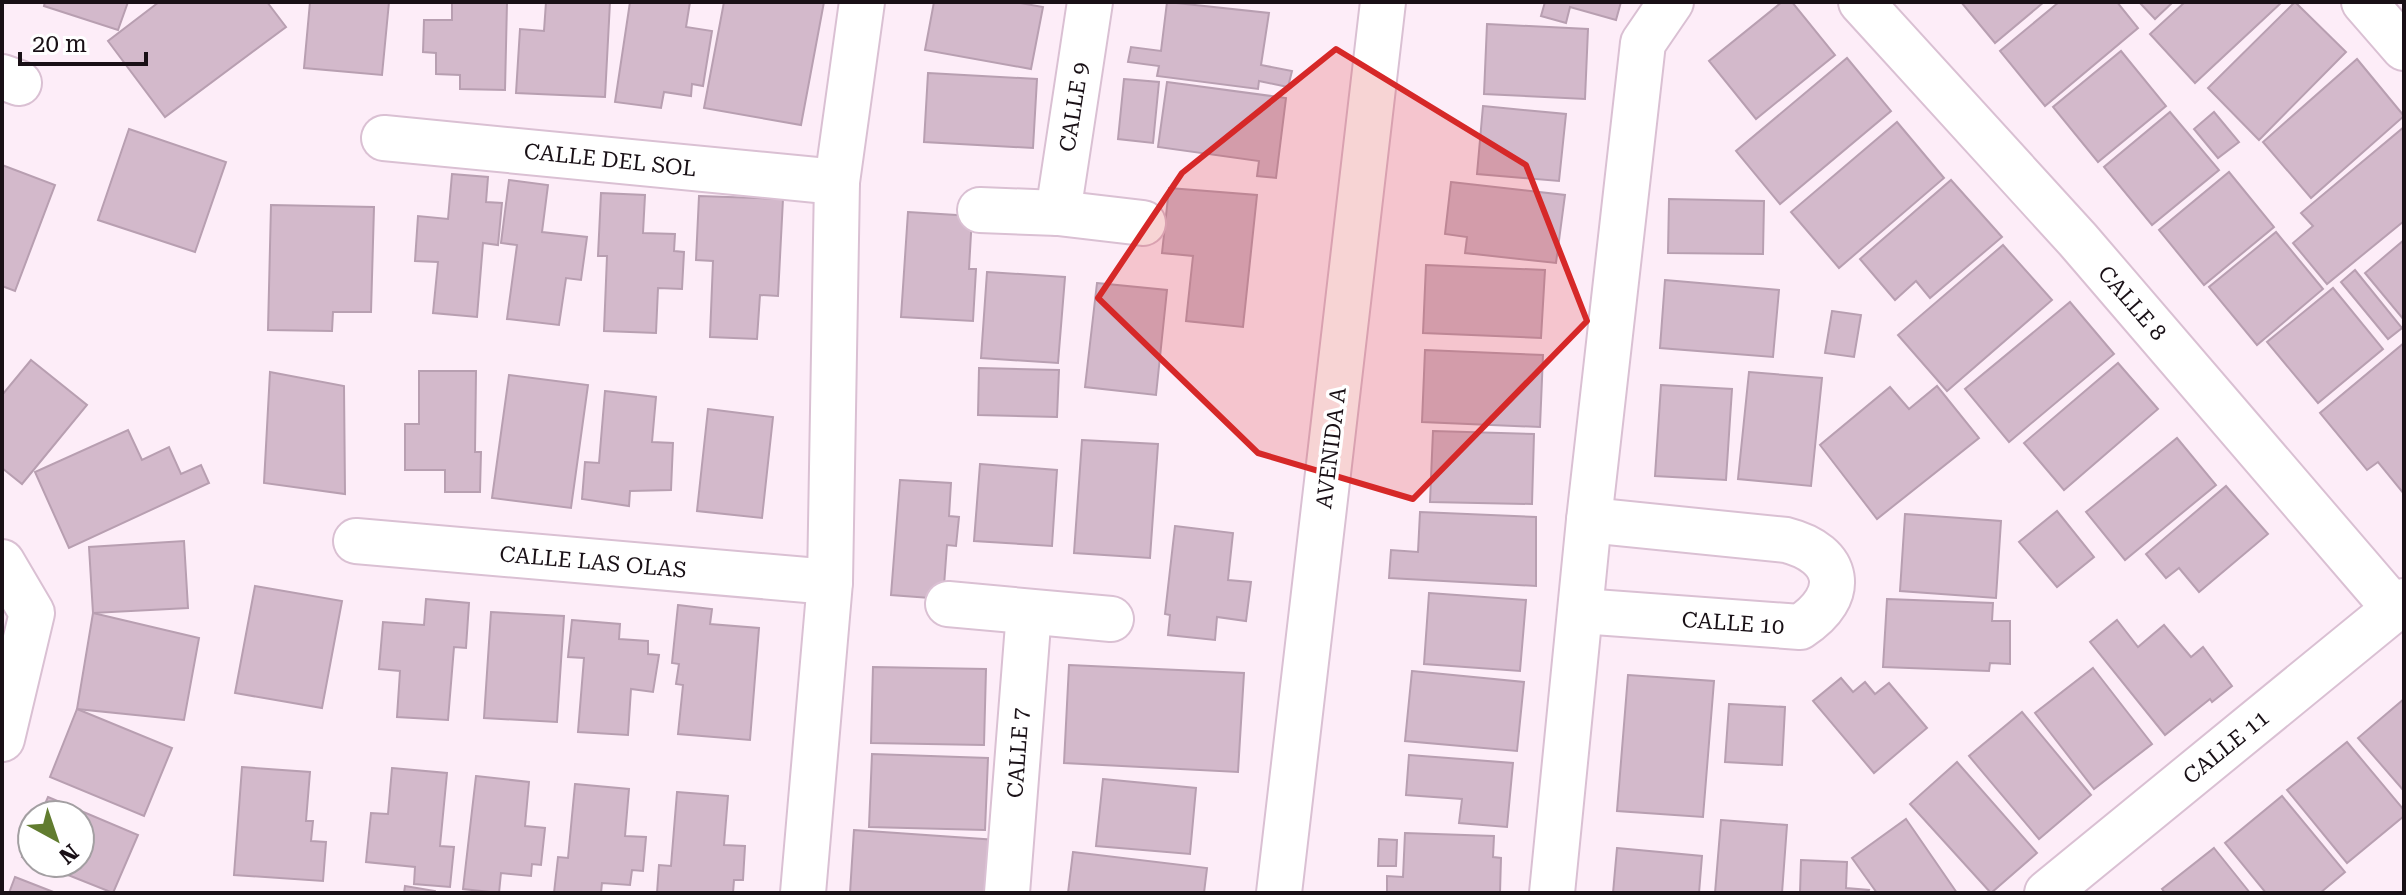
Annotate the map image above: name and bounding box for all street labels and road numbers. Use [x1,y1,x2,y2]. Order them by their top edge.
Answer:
street label: CALLE 9 [1055,60,1093,154]
street label: CALLE DEL SOL [523,139,697,181]
street label: CALLE 8 [2093,261,2171,345]
street label: AVENIDA A [1311,385,1351,510]
street label: CALLE LAS OLAS [498,541,688,583]
street label: CALLE 10 [1681,607,1785,639]
street label: CALLE 11 [2178,705,2274,789]
street label: CALLE 7 [1002,707,1034,799]

